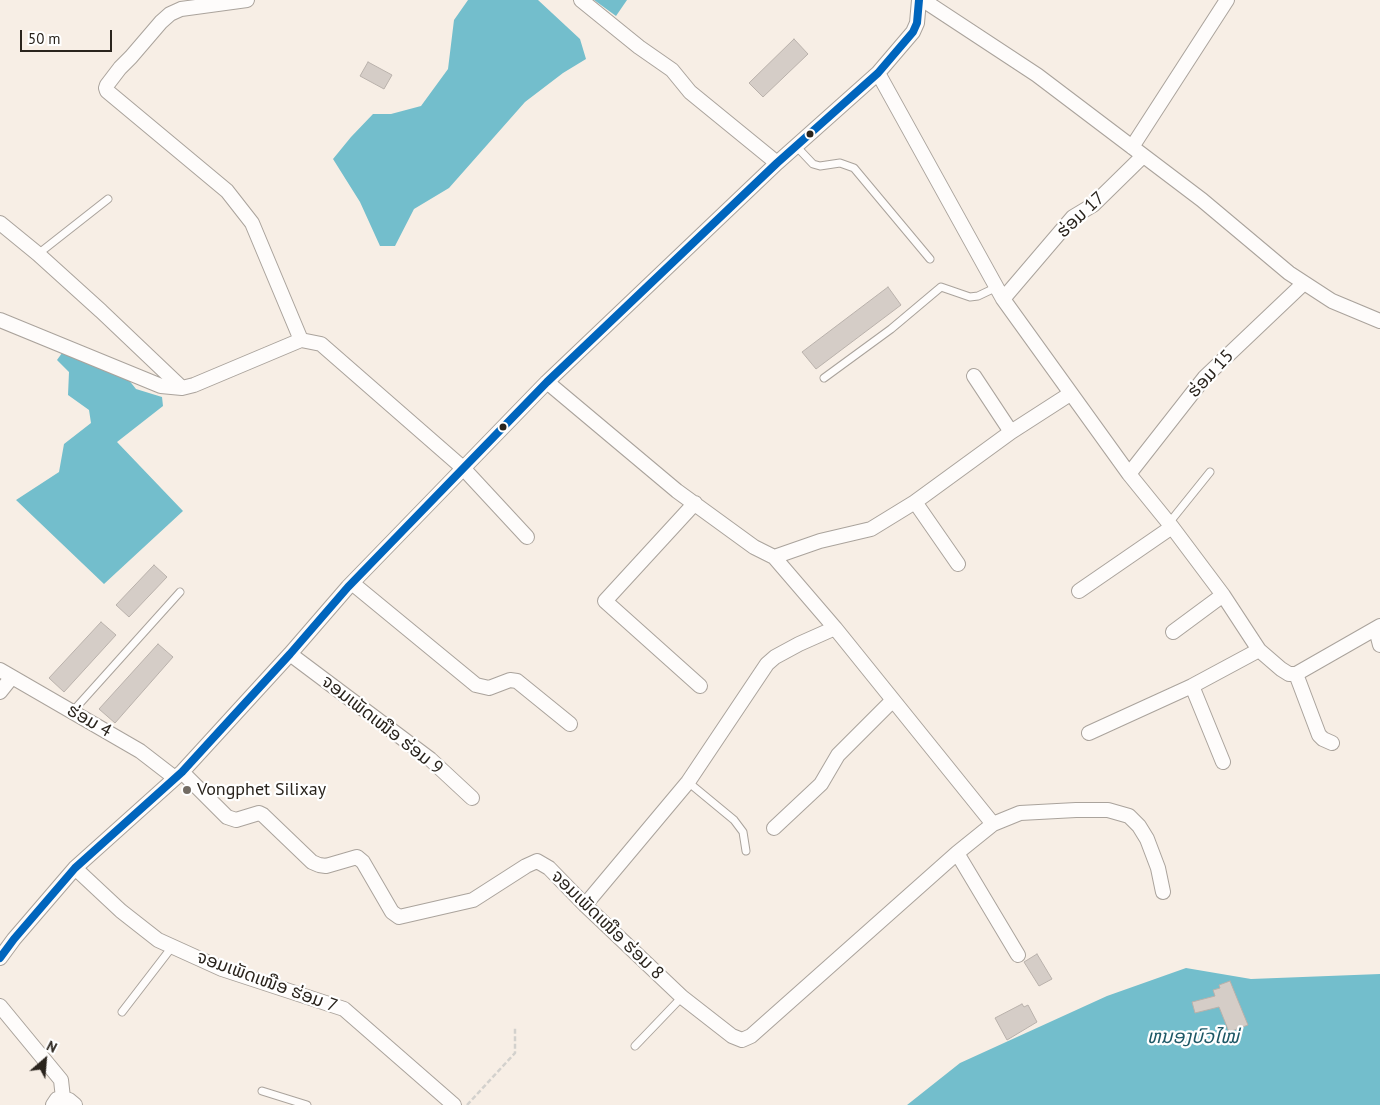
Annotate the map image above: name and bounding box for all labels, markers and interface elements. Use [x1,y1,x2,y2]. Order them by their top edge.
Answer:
scale bar [22,20,115,52]
text: 50 m [28,29,61,48]
unlabelled marker [805,129,815,139]
street label: ຮ່ອມ 17 [1053,187,1109,243]
street label: ຮ່ອມ 15 [1183,346,1239,402]
unlabelled marker [498,422,508,432]
street label: ຈອມເພັດເໜືອ ຮ່ອມ 9 [317,671,447,779]
street label: ຮ່ອມ 4 [63,700,115,742]
place label: Vongphet Silixay [197,779,326,801]
marker: Vongphet Silixay [181,784,193,796]
street label: ຈອມເພັດເໜືອ ຮ່ອມ 8 [546,866,668,984]
street label: ຈອມເພັດເໜືອ ຮ່ອມ 7 [194,946,340,1018]
water label: ຫນອງບົວໄໝ່ [1147,1027,1239,1049]
north arrow [20,1035,70,1085]
text: N [44,1037,60,1057]

